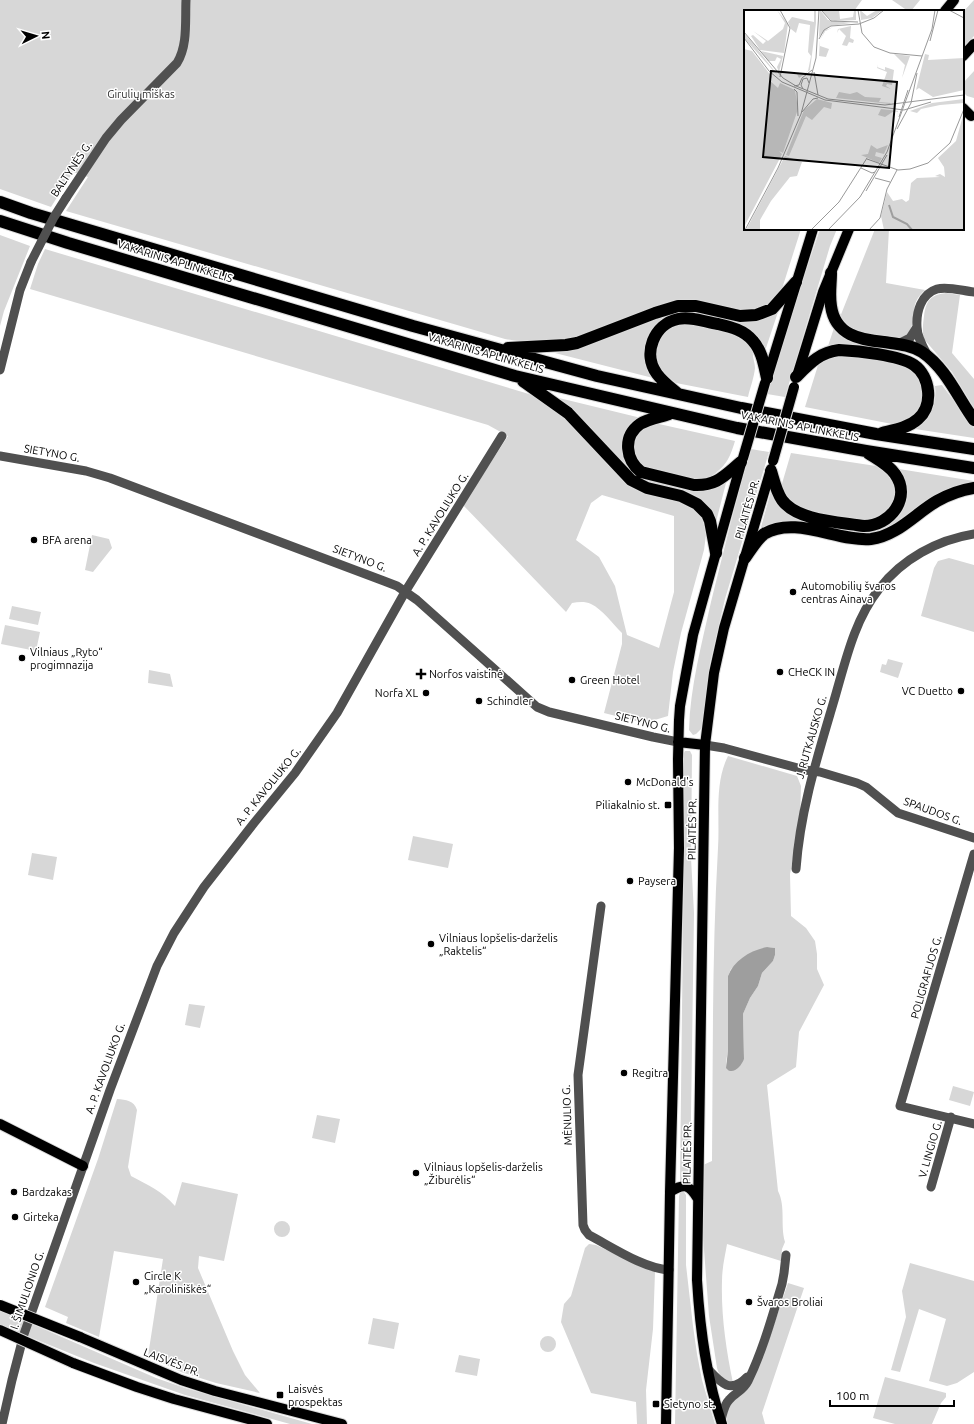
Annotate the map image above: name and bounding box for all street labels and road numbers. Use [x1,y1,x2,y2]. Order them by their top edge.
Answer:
street label: BALTYNĖS G. [48,139,94,199]
street label: VAKARINIS APLINKKELIS [116,238,234,284]
street label: VAKARINIS APLINKKELIS [427,331,546,375]
street label: VAKARINIS APLINKKELIS [740,409,860,443]
street label: SIETYNO G. [23,442,81,464]
street label: A. P. KAVOLIUKO G. [409,470,471,558]
street label: PILAITĖS PR. [733,477,761,541]
street label: SIETYNO G. [331,542,389,574]
street label: J. RUTKAUSKO G. [793,694,829,780]
street label: SIETYNO G. [614,709,672,735]
street label: A. P. KAVOLIUKO G. [233,745,303,827]
street label: SPAUDOS G. [902,795,964,827]
street label: PILAITĖS PR. [685,798,699,860]
street label: POLIGRAFIJOS G. [908,934,944,1020]
street label: A. P. KAVOLIUKO G. [83,1021,127,1115]
street label: MĖNULIO G. [560,1084,574,1146]
street label: V. LINGIO G. [916,1119,944,1179]
street label: PILAITĖS PR. [680,1122,694,1184]
street label: I. ŠIMULIONIO G. [7,1249,46,1331]
street label: LAISVĖS PR. [142,1346,202,1378]

